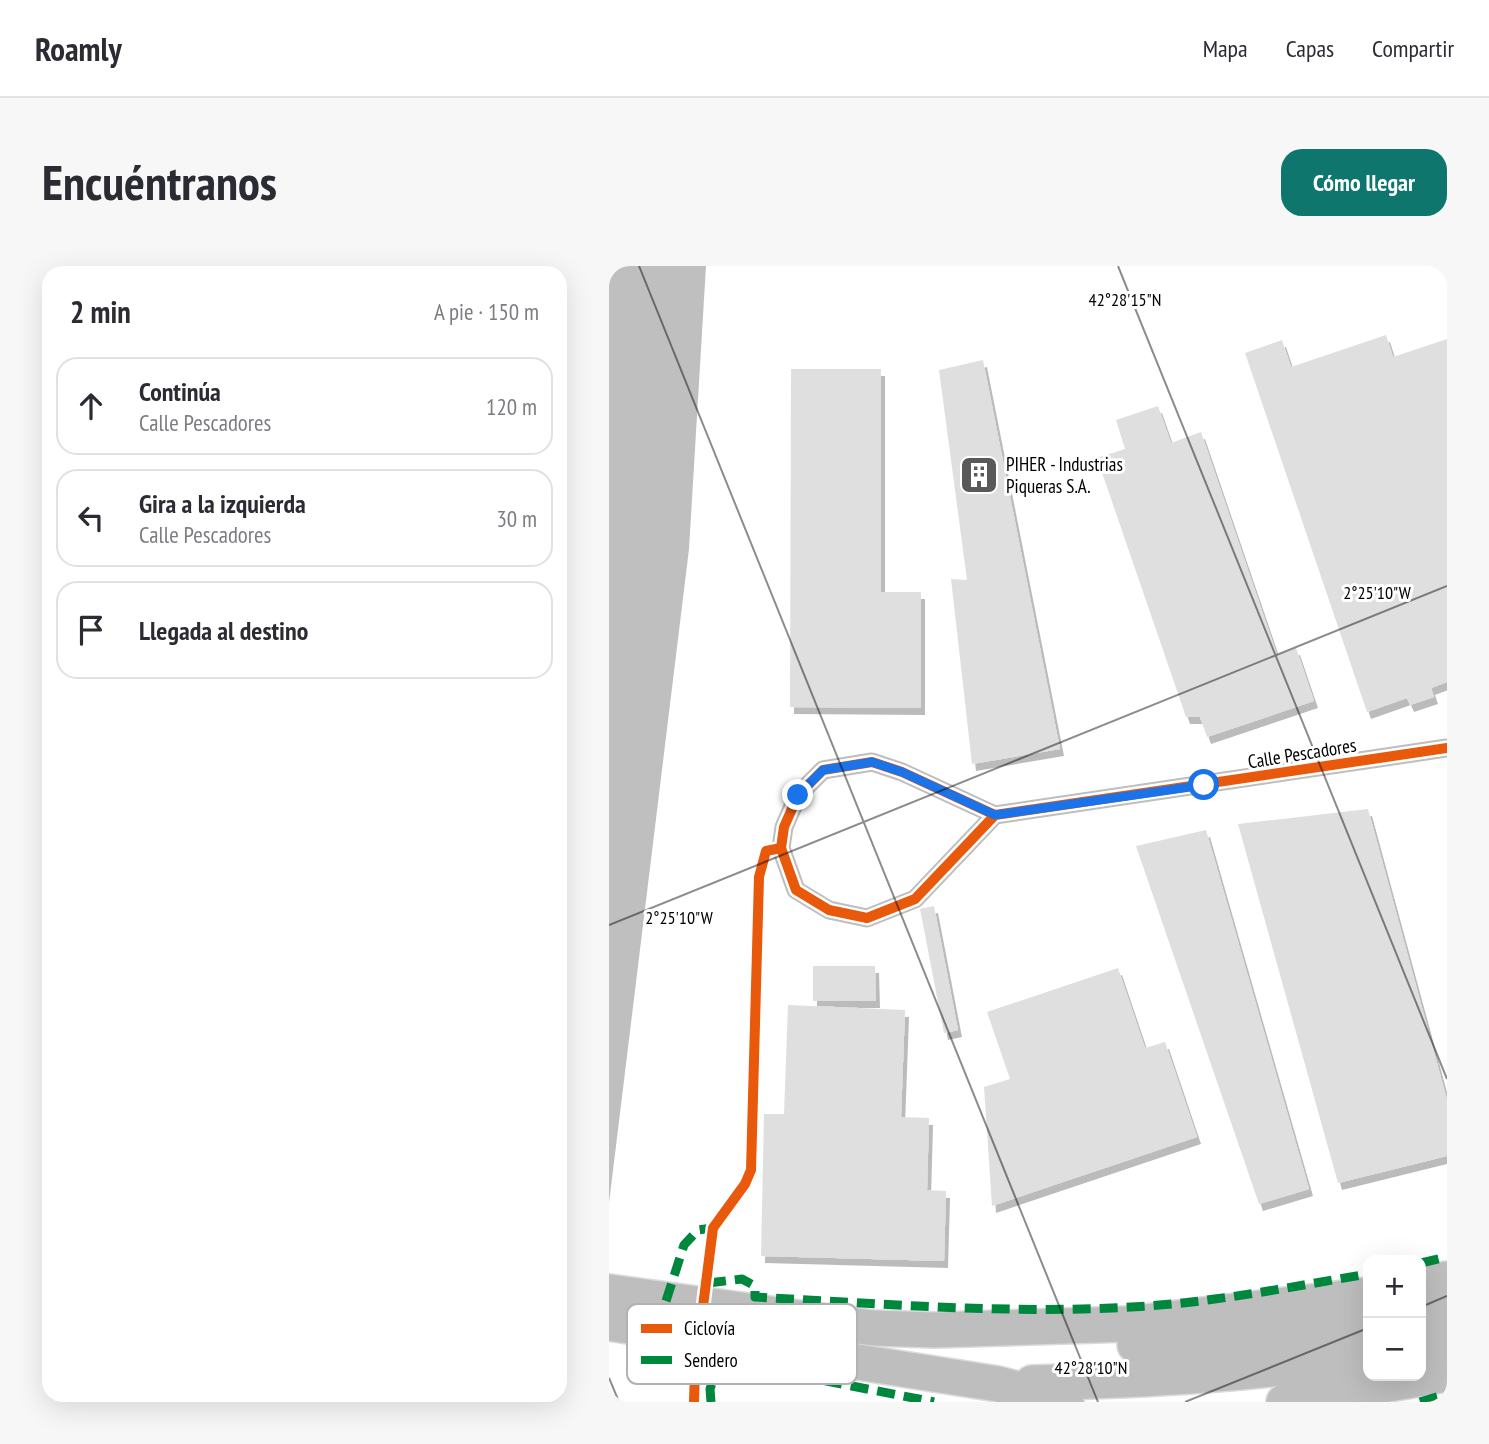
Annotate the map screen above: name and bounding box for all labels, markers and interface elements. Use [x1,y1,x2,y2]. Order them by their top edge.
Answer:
text: Roamly [35,27,122,70]
text: Mapa [1203,33,1248,64]
text: Capas [1286,33,1334,64]
text: Compartir [1372,33,1454,64]
button: Cómo llegar [1281,149,1447,216]
text: Encuéntranos [42,150,277,214]
text: 42°28'15"N [1089,288,1161,311]
text: 2 min [70,292,131,331]
text: A pie · 150 m [434,297,539,326]
text: Continúa [139,375,221,408]
icon: ahead [72,387,110,425]
text: 120 m [486,392,537,421]
text: Calle Pescadores [139,408,271,437]
place label: PIHER - Industrias Piqueras S.A. [1006,452,1123,498]
building icon: PIHER - Industrias Piqueras S.A. [958,454,1000,496]
text: Gira a la izquierda [139,487,306,520]
icon: left [72,499,110,537]
text: 30 m [496,504,537,533]
text: Calle Pescadores [139,520,271,549]
text: 2°25'10"W [1343,581,1411,604]
icon: arrive [72,611,110,649]
text: Llegada al destino [139,614,308,647]
street label: Calle Pescadores [1246,733,1358,773]
route start [1188,769,1219,800]
route end [782,779,813,810]
text: 2°25'10"W [645,906,713,929]
map controls [1363,1255,1426,1381]
button: + [1363,1255,1426,1318]
legend [627,1304,857,1384]
text: Ciclovía [684,1316,735,1340]
button: − [1363,1318,1426,1381]
text: Sendero [684,1348,738,1372]
text: 42°28'10"N [1055,1356,1127,1379]

